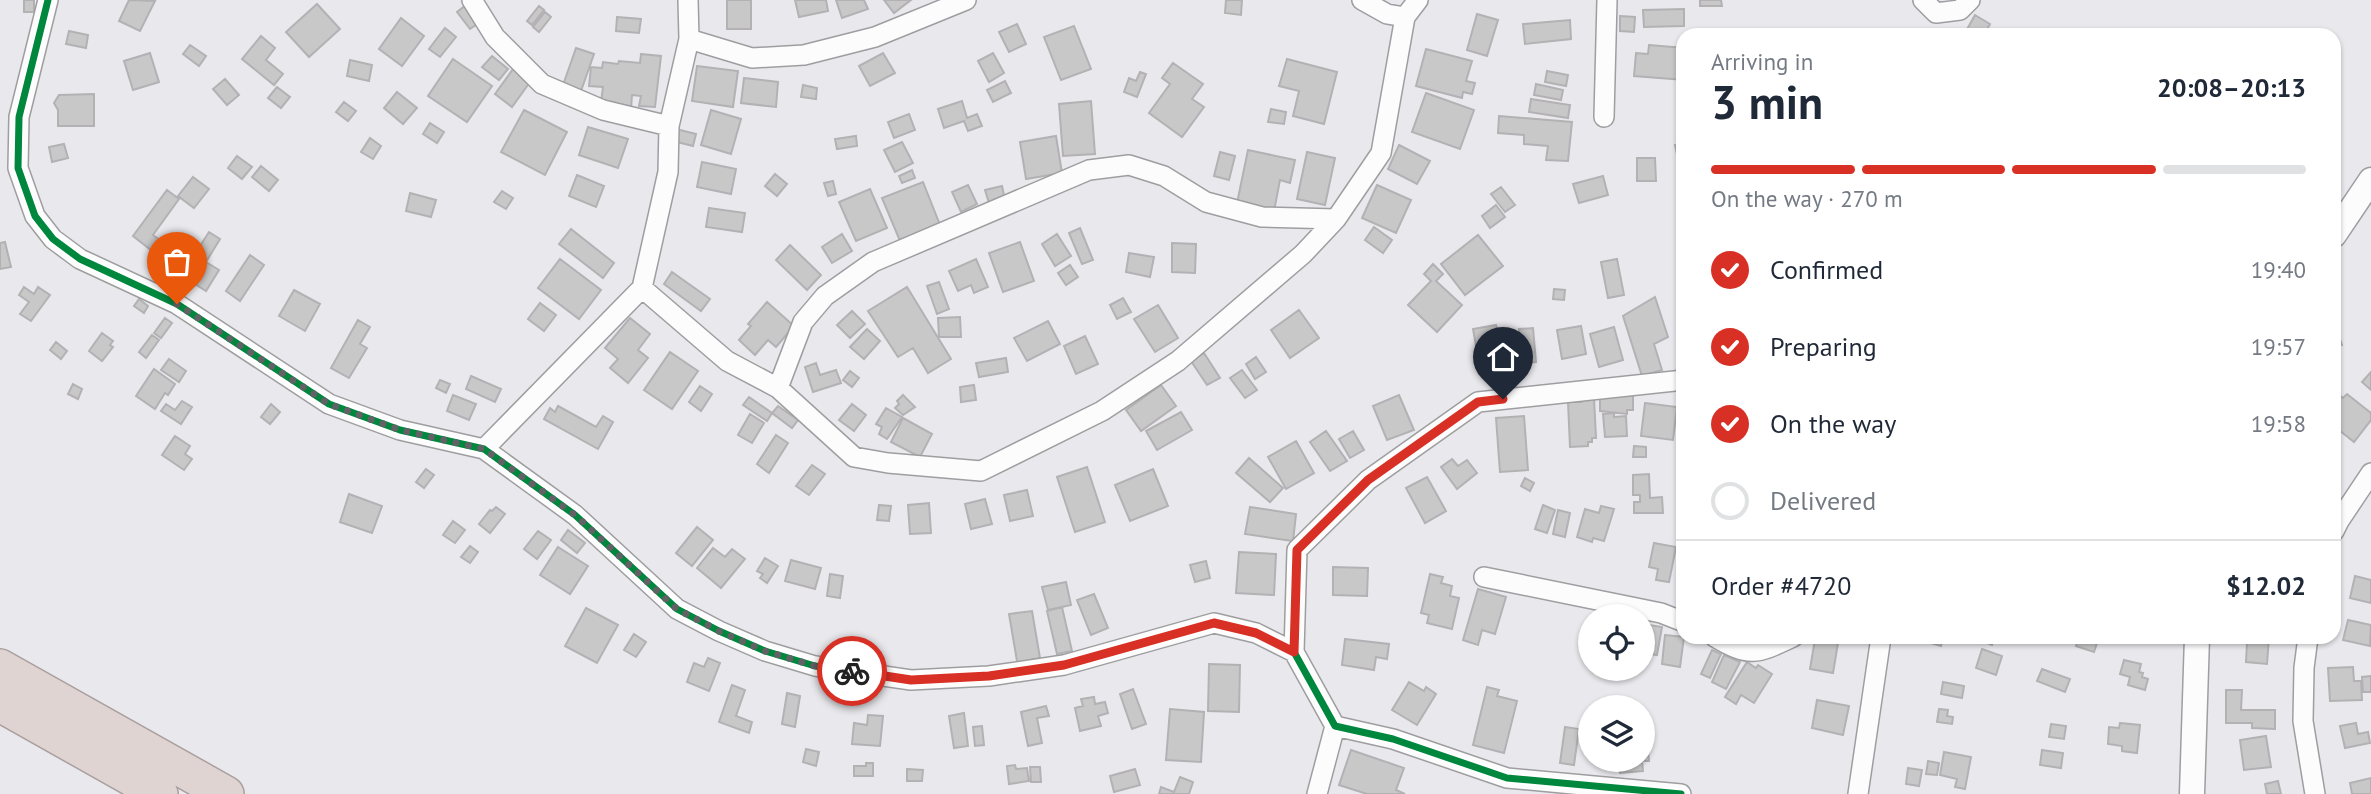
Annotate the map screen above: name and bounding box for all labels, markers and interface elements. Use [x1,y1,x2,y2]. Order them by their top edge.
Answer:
text: Arriving in [1711,47,1813,76]
text: 20:08–20:13 [2157,71,2306,104]
text: 3 min [1711,72,1823,132]
text: On the way · 270 m [1711,184,1903,213]
pin [147,232,207,304]
icon: bag [158,243,196,281]
icon: check [1711,251,1749,289]
text: Confirmed [1770,253,1883,286]
text: 19:40 [2251,255,2306,284]
pin [1473,327,1533,399]
icon: check [1711,328,1749,366]
text: Preparing [1770,330,1877,363]
text: 19:57 [2251,332,2306,361]
icon: home [1484,338,1522,376]
icon: check [1711,405,1749,443]
text: On the way [1770,407,1896,440]
text: 19:58 [2251,409,2306,438]
text: Delivered [1770,484,1876,517]
text: Order #4720 [1711,569,1851,602]
text: $12.02 [2226,569,2306,602]
map controls [1578,604,1655,772]
button: locate [1578,604,1655,681]
courier [817,636,887,706]
icon: bike [833,652,871,690]
button: layers [1578,695,1655,772]

